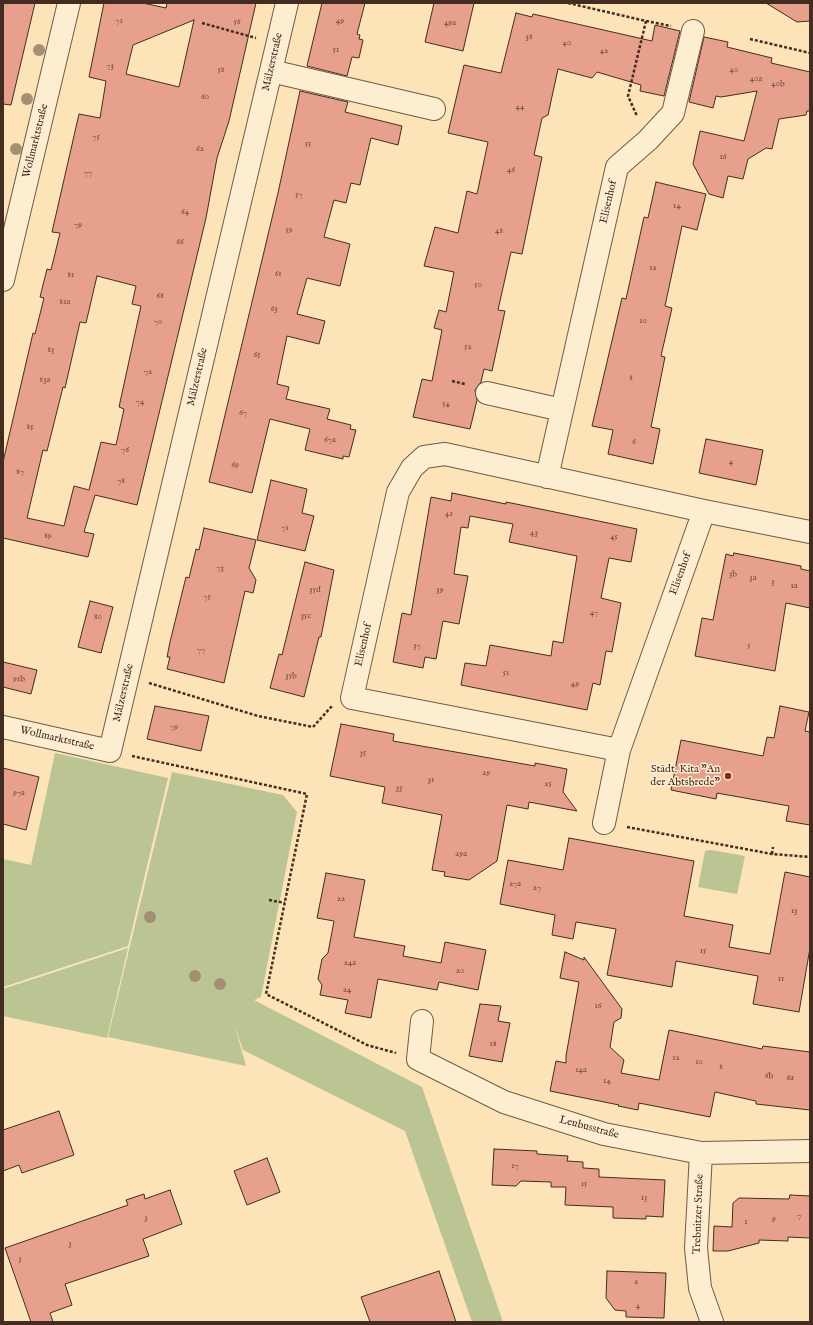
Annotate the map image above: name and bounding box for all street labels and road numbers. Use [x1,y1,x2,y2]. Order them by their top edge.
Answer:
street label: Mälzerstraße [260,32,286,92]
street label: Wollmarktstraße [20,103,52,179]
street label: Elisenhof [598,179,620,225]
street label: Mälzerstraße [185,347,211,407]
street label: Elisenhof [667,551,695,597]
street label: Elisenhof [353,622,375,668]
street label: Mälzerstraße [111,663,137,723]
street label: Wollmarktstraße [19,724,95,754]
street label: Leubusstraße [558,1114,620,1142]
street label: Trebnitzer Straße [691,1174,707,1254]

